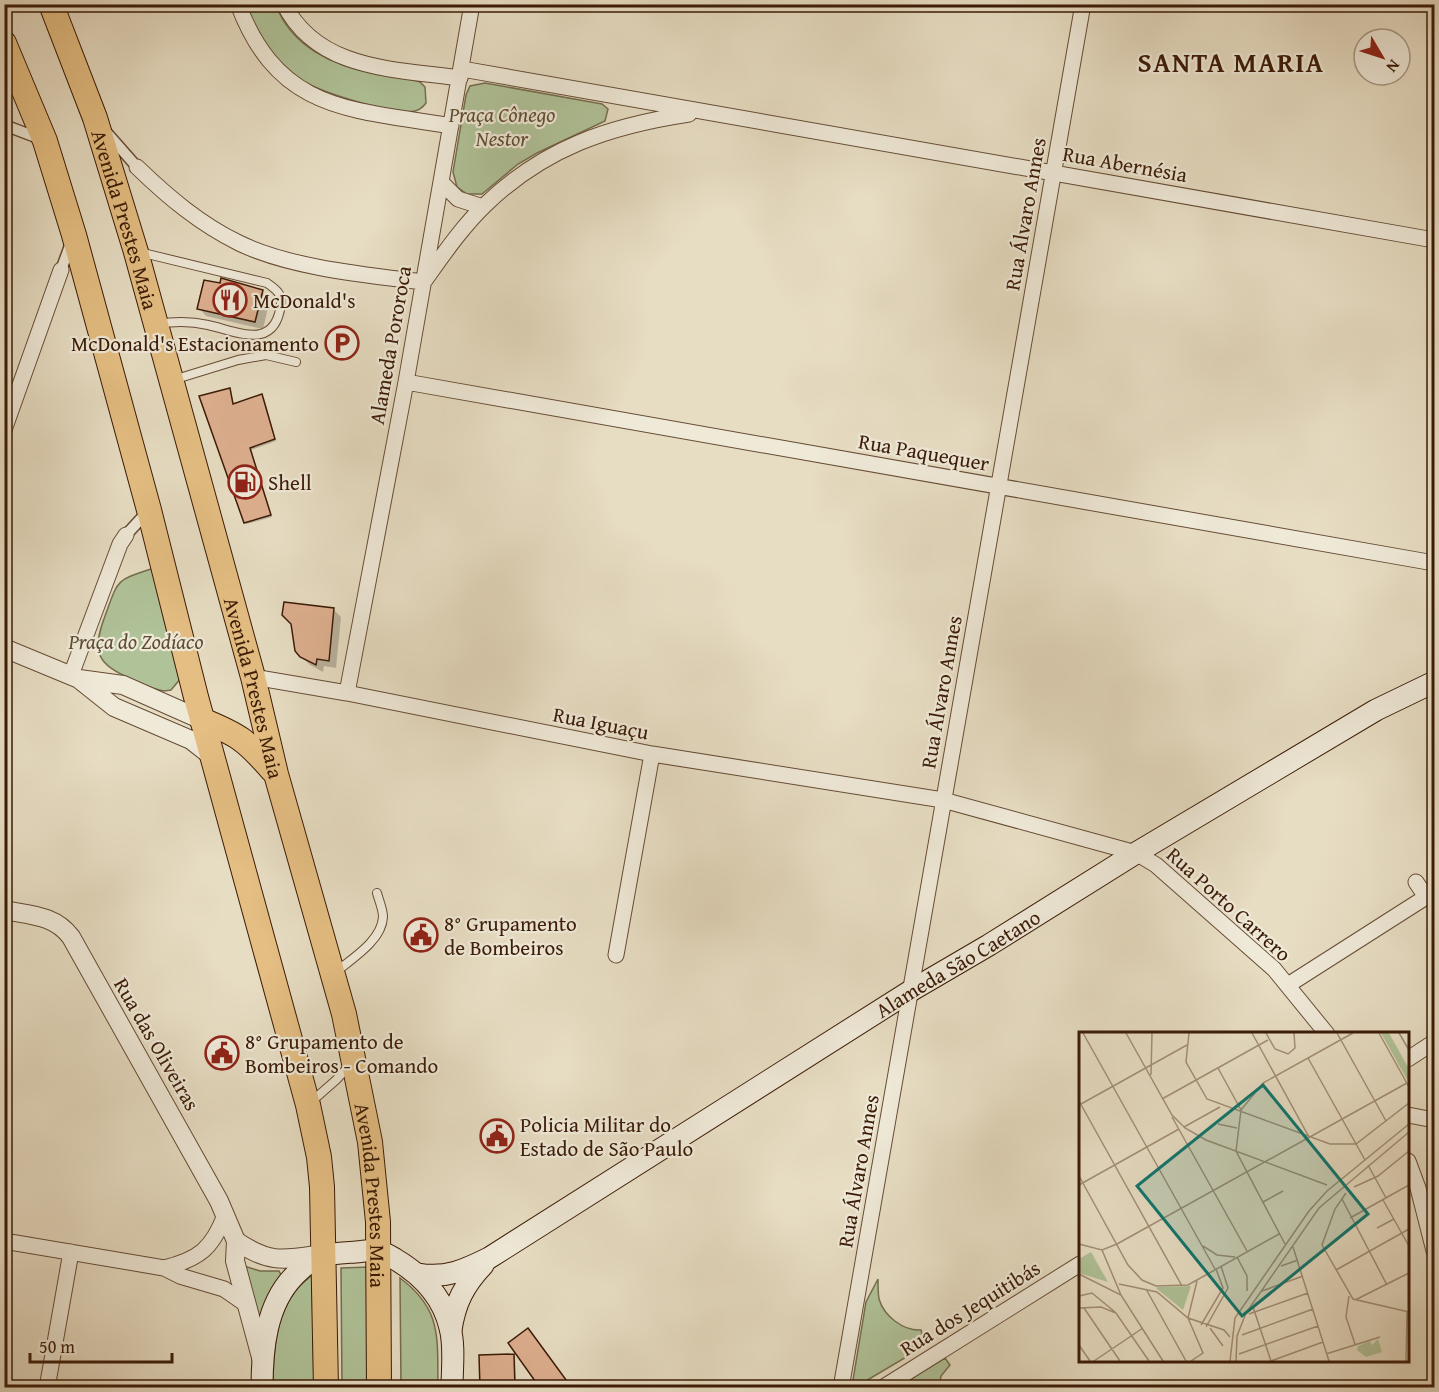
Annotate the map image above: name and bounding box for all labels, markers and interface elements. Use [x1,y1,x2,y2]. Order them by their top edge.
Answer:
north arrow [1352,27,1412,87]
district label: SANTA MARIA [1137,42,1325,82]
text: N [1381,55,1406,78]
park label: Praça Cônego Nestor [448,99,555,154]
street label: Avenida Prestes Maia [84,126,167,313]
street label: Rua Álvaro Annes [996,135,1054,293]
street label: Rua Abernésia [1060,138,1190,190]
street label: Alameda Pororoca [361,263,419,427]
restaurant icon: McDonald's [212,282,248,318]
place label: McDonald's [253,285,356,316]
parking icon: McDonald's Estacionamento [324,325,360,361]
place label: McDonald's Estacionamento [71,328,319,359]
street label: Rua Paquequer [856,425,992,479]
fuel station icon: Shell [227,464,263,500]
place label: Shell [268,467,312,498]
street label: Avenida Prestes Maia [216,594,292,782]
street label: Rua Álvaro Annes [912,613,970,771]
park label: Praça do Zodíaco [68,626,203,657]
street label: Rua Iguaçu [550,699,652,748]
street label: Rua Porto Carrero [1160,839,1298,969]
street label: Alameda São Caetano [869,901,1046,1025]
place label: 8° Grupamento de Bombeiros [444,908,577,963]
public building icon: 8° Grupamento de Bombeiros [403,917,439,953]
street label: Rua das Oliveiras [106,972,208,1116]
place label: 8° Grupamento de Bombeiros - Comando [245,1026,438,1081]
inset map [1079,1032,1409,1362]
public building icon: 8° Grupamento de Bombeiros - Comando [204,1035,240,1071]
street label: Rua Álvaro Annes [829,1092,887,1250]
street label: Avenida Prestes Maia [347,1100,394,1288]
place label: Policia Militar do Estado de São Paulo [520,1109,693,1164]
public building icon: Policia Militar do Estado de São Paulo [479,1118,515,1154]
street label: Rua dos Jequitibás [894,1252,1046,1364]
scale bar [30,1326,172,1364]
text: 50 m [39,1333,75,1360]

